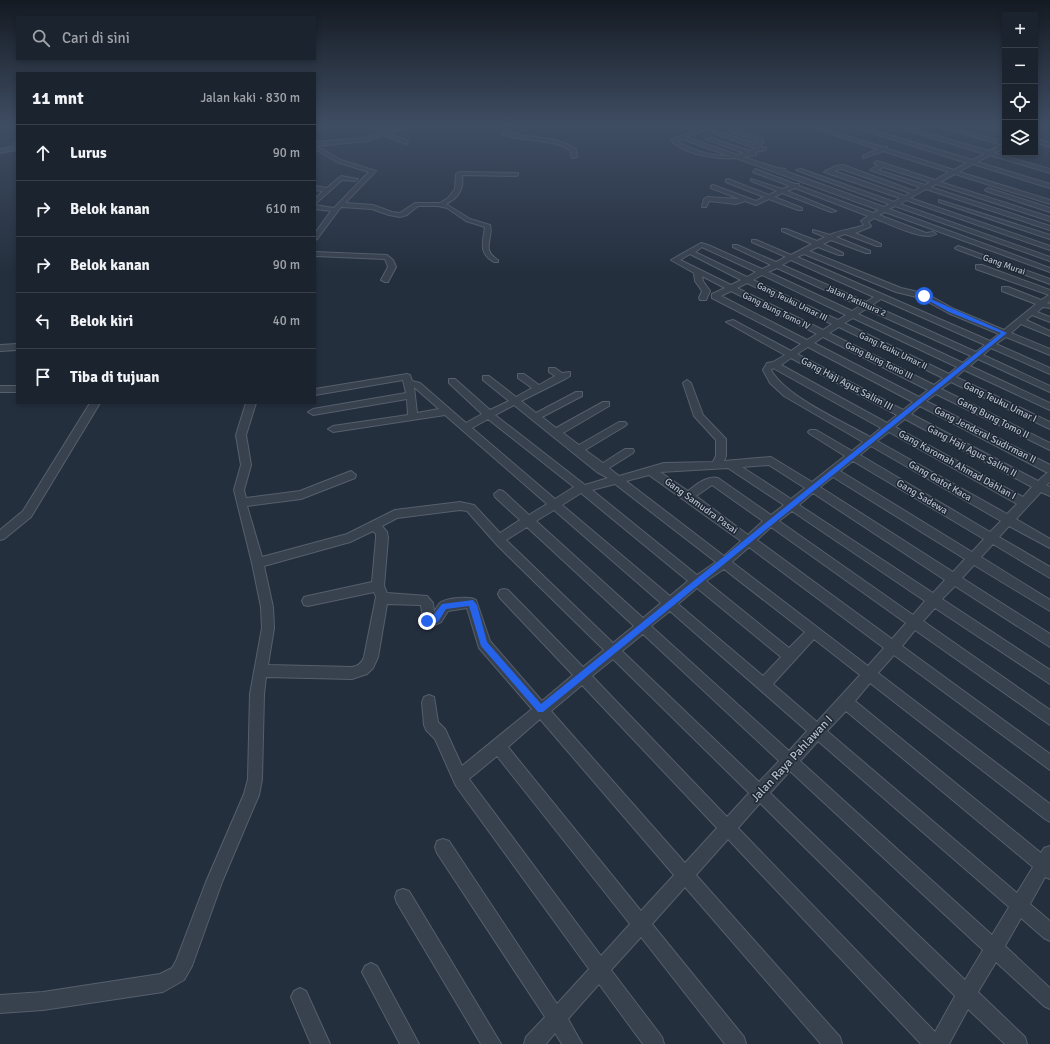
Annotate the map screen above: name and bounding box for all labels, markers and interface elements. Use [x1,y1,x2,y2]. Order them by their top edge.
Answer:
map controls [1002,12,1038,156]
button: + [1002,12,1038,48]
search box [16,16,316,60]
icon: search [30,27,52,49]
text: Cari di sini [62,29,130,47]
button: − [1002,48,1038,84]
button: locate [1002,84,1038,120]
text: 11 mnt [32,88,84,109]
text: Jalan kaki · 830 m [201,90,300,106]
button: layers [1002,120,1038,156]
icon: ahead [32,142,54,164]
text: Lurus [70,144,107,162]
text: 90 m [273,145,300,161]
icon: right [32,198,54,220]
text: Belok kanan [70,200,150,218]
text: 610 m [266,201,300,217]
street label: Gang Murai [981,252,1027,278]
icon: right [32,254,54,276]
text: Belok kanan [70,256,150,274]
text: 90 m [273,257,300,273]
street label: Gang Teuku Umar III [755,280,829,324]
street label: Jalan Patimura 2 [824,283,888,319]
route start [915,287,933,305]
street label: Gang Bung Tomo IV [740,290,812,333]
icon: left [32,310,54,332]
text: Belok kiri [70,312,133,330]
text: 40 m [273,313,300,329]
street label: Gang Teuku Umar II [857,330,929,372]
street label: Gang Bung Tomo III [843,340,915,382]
street label: Gang Haji Agus Salim III [799,355,895,413]
icon: arrive [32,366,54,388]
text: Tiba di tujuan [70,368,160,386]
street label: Gang Teuku Umar I [961,379,1039,425]
street label: Gang Bung Tomo II [955,395,1031,441]
street label: Gang Jenderal Sudirman II [932,404,1038,466]
street label: Gang Haji Agus Salim II [925,422,1019,480]
street label: Gang Karomah Ahmad Dahlan I [896,428,1018,502]
street label: Gang Gatot Kaca [906,458,974,504]
street label: Gang Samudra Pasai [662,475,740,537]
street label: Gang Sadewa [894,477,950,517]
route end [418,612,436,630]
street label: Jalan Raya Pahlawan I [748,712,836,806]

